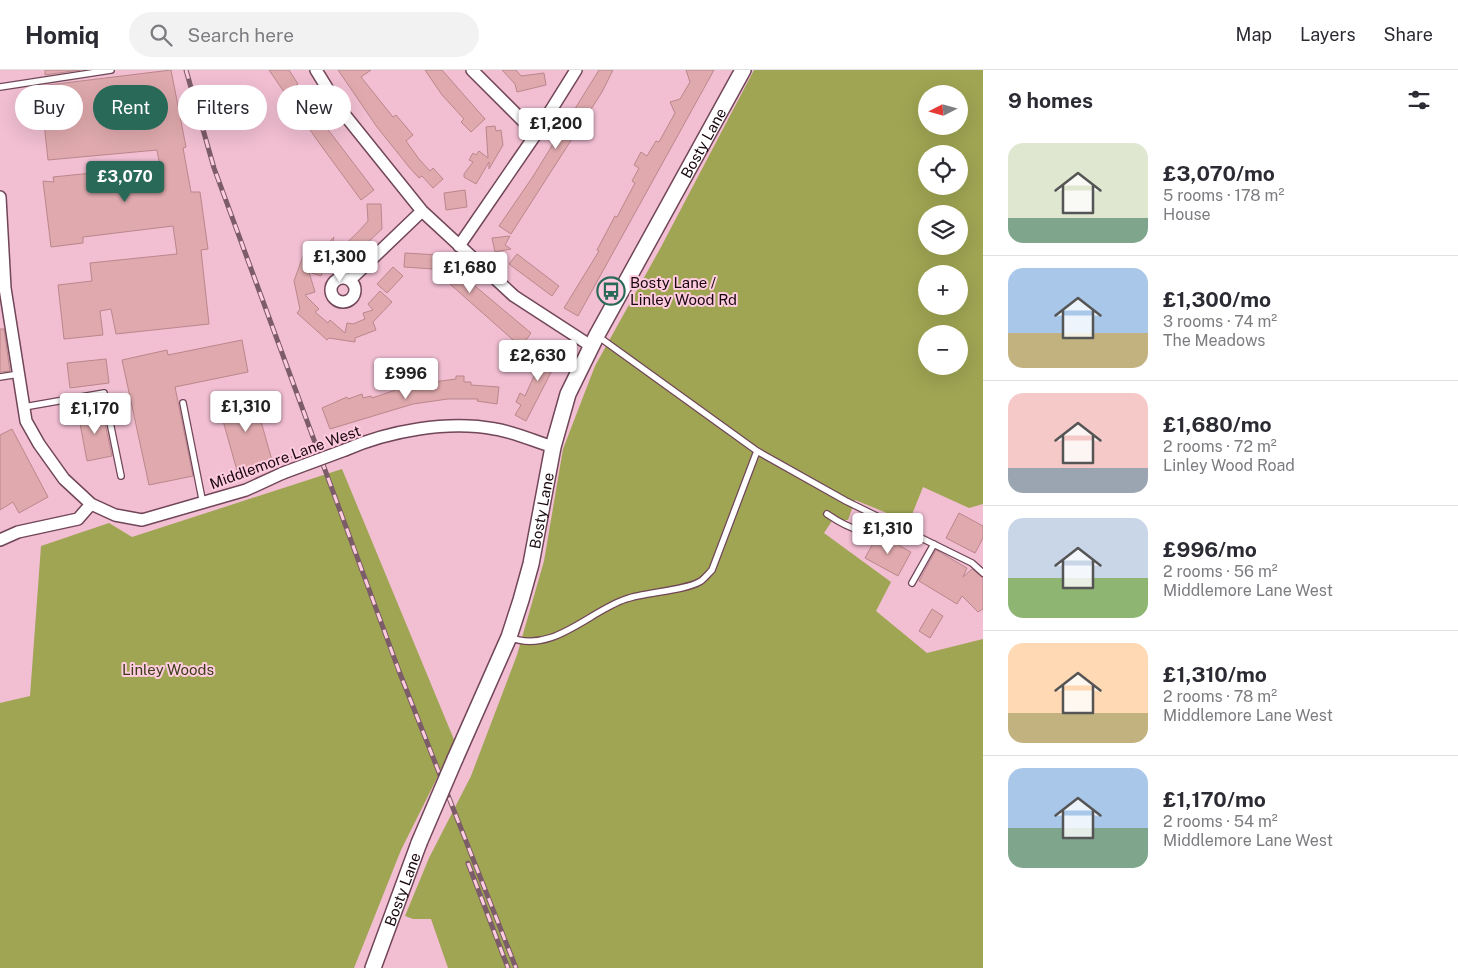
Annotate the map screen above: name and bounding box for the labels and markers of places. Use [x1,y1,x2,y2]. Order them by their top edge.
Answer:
pin: £1,200 [515,108,597,150]
pin: £3,070 [84,160,166,203]
pin: £1,300 [299,240,381,283]
pin: £1,680 [429,252,511,294]
place label: Bosty Lane / Linley Wood Rd [630,274,737,308]
bus stop icon: Bosty Lane / Linley Wood Rd [596,276,626,306]
pin: £2,630 [497,340,579,382]
pin: £996 [376,358,436,400]
pin: £1,310 [205,390,287,433]
pin: £1,170 [54,392,136,435]
pin: £1,310 [847,512,929,555]

